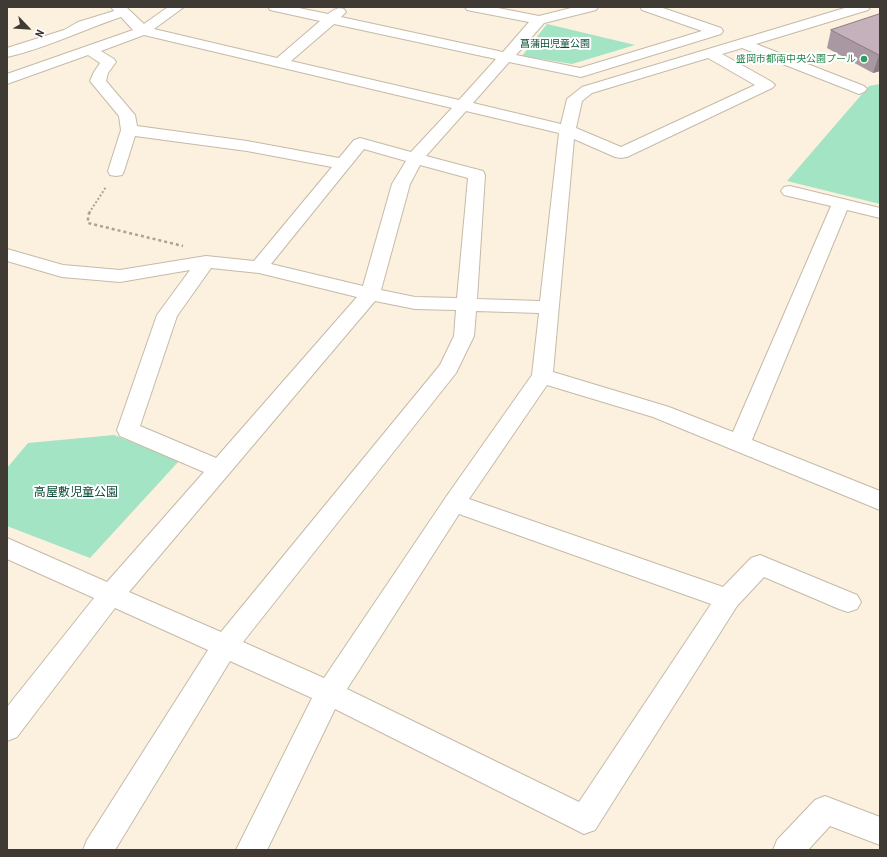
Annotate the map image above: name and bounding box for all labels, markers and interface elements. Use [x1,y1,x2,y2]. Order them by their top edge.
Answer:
north arrow [8,8,48,48]
text: N [32,27,47,39]
park label: 菖蒲田児童公園 [520,38,590,50]
place label: 盛岡市都南中央公園プール [736,53,856,65]
marker: 盛岡市都南中央公園プール [859,54,869,64]
park label: 高屋敷児童公園 [34,486,118,500]

